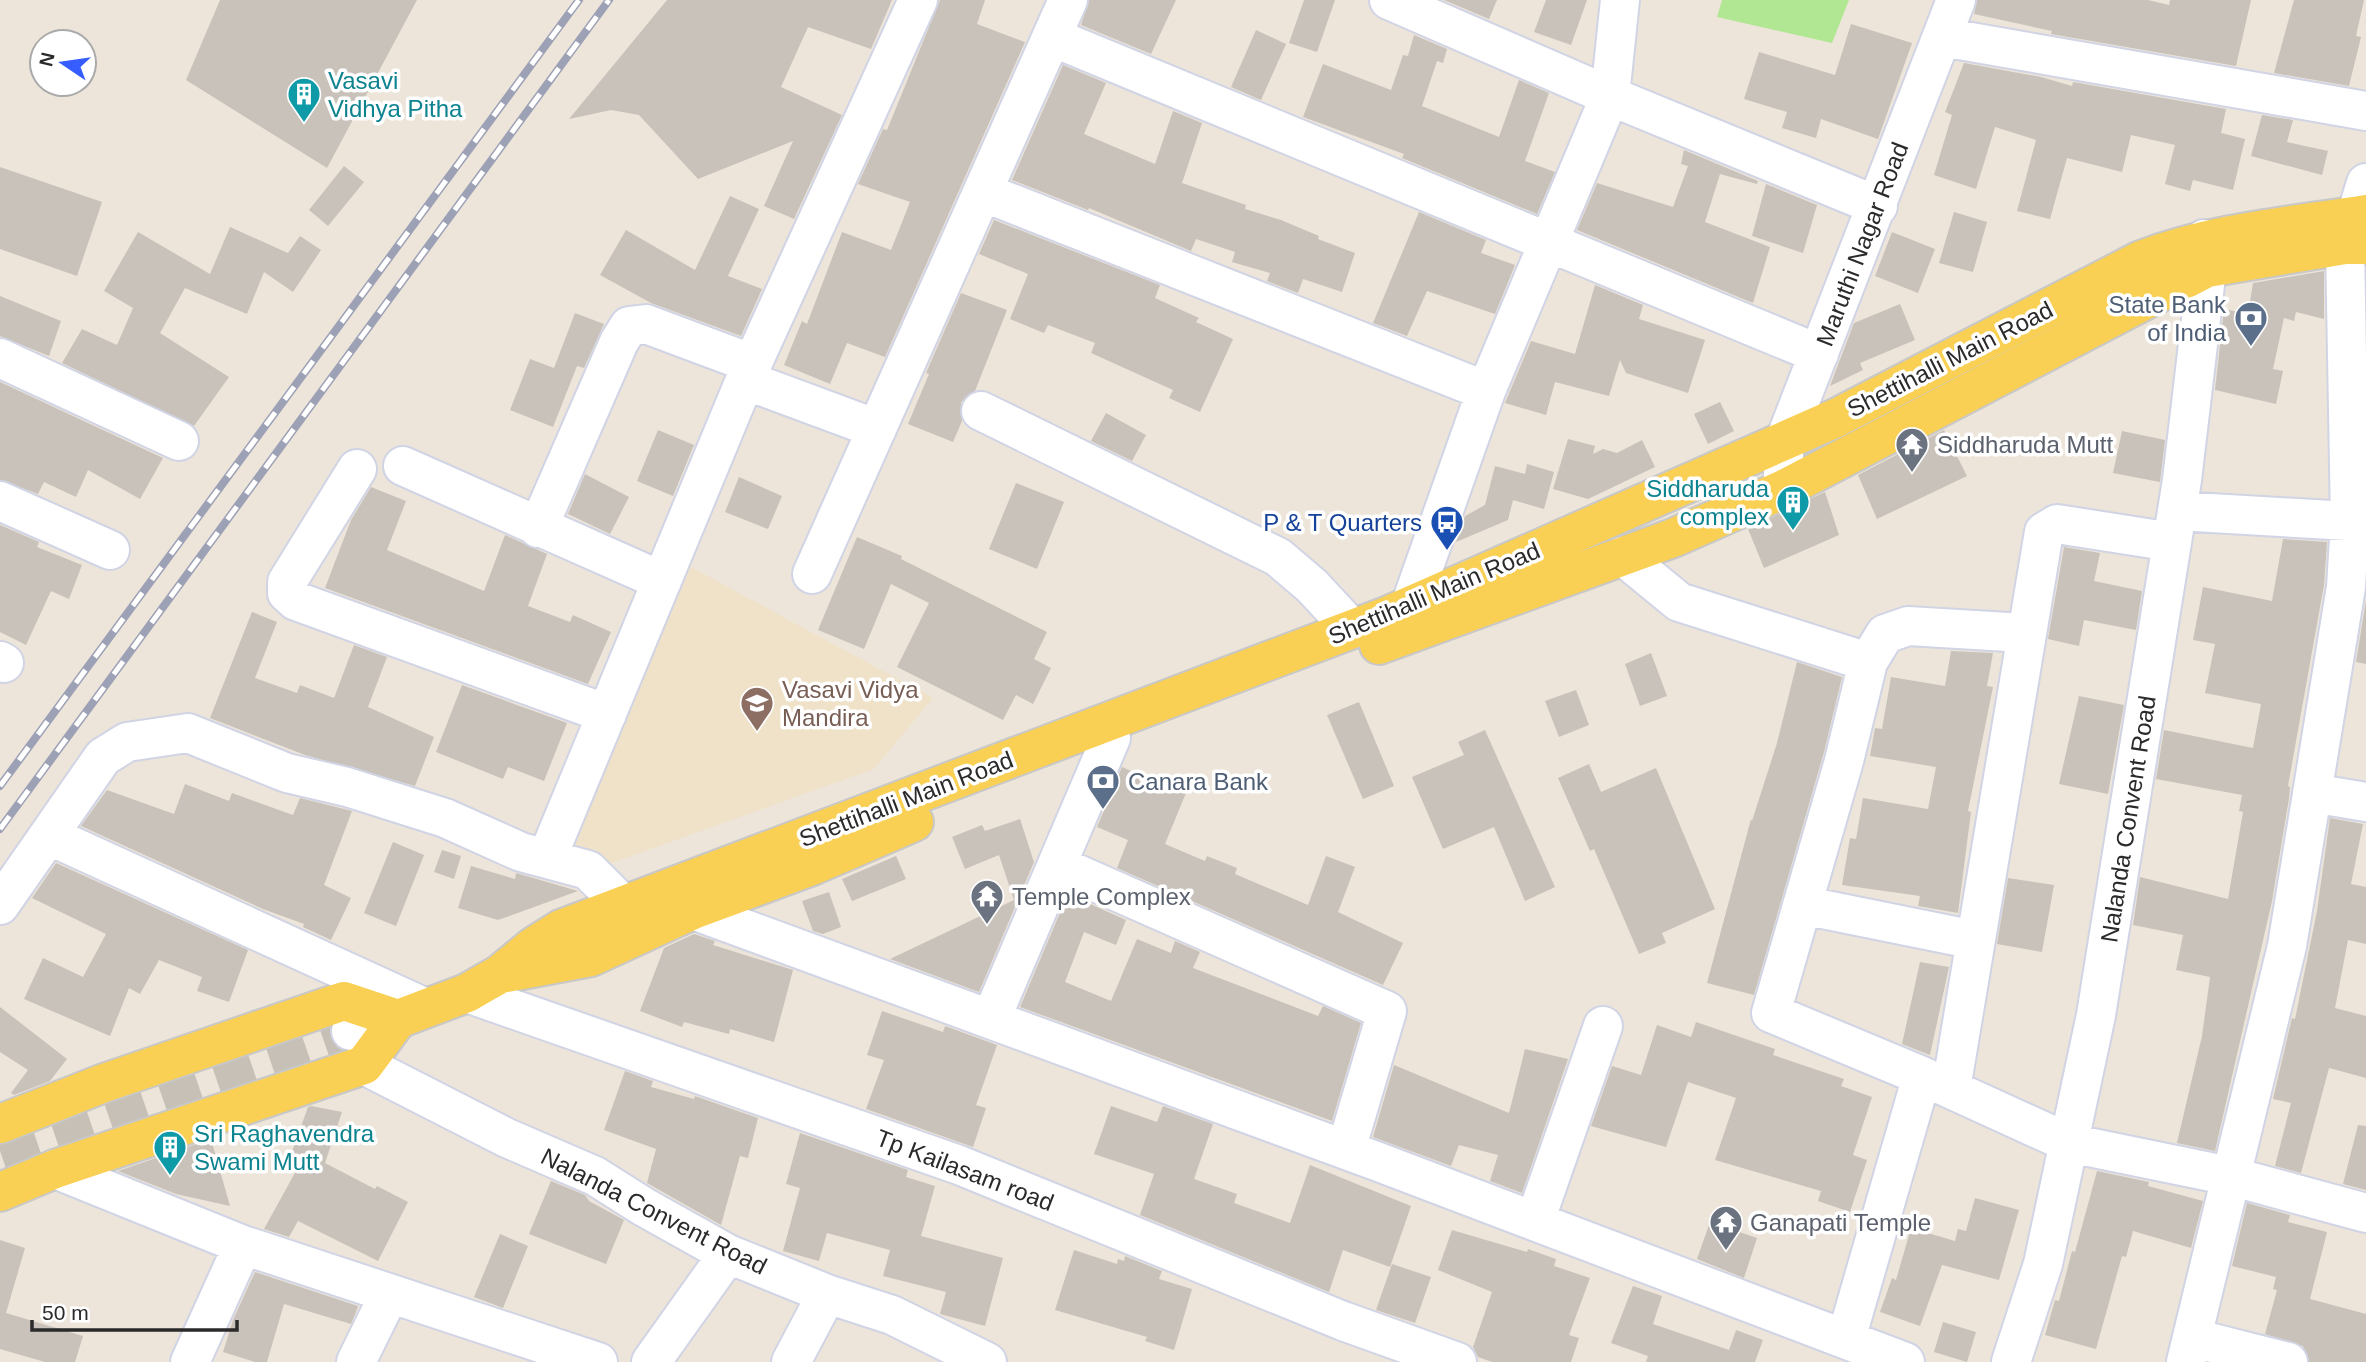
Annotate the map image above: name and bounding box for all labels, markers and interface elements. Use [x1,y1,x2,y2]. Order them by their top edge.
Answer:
north arrow [28,28,98,98]
text: N [35,50,59,68]
place label: Vasavi Vidhya Pitha [328,67,463,122]
building icon: Vasavi Vidhya Pitha [285,75,323,124]
street label: Maruthi Nagar Road [1811,138,1913,350]
place label: State Bank of India [2109,291,2227,346]
street label: Shettihalli Main Road [1843,295,2057,423]
bank icon: State Bank of India [2232,299,2270,348]
temple icon: Siddharuda Mutt [1893,425,1931,474]
place label: Siddharuda Mutt [1937,431,2113,458]
place label: Siddharuda complex [1646,475,1770,530]
building icon: Siddharuda complex [1774,483,1812,532]
bus stop icon: P & T Quarters [1428,503,1466,552]
place label: P & T Quarters [1263,509,1422,536]
street label: Shettihalli Main Road [1324,536,1544,650]
place label: Vasavi Vidya Mandira [782,676,919,731]
school or university icon: Vasavi Vidya Mandira [738,684,776,733]
street label: Nalanda Convent Road [2095,694,2161,944]
street label: Shettihalli Main Road [795,746,1017,852]
bank icon: Canara Bank [1084,762,1122,811]
place label: Canara Bank [1128,768,1269,795]
temple icon: Temple Complex [968,877,1006,926]
place label: Temple Complex [1012,883,1191,910]
place label: Sri Raghavendra Swami Mutt [194,1120,375,1175]
street label: Tp Kailasam road [872,1124,1058,1216]
building icon: Sri Raghavendra Swami Mutt [151,1128,189,1177]
street label: Nalanda Convent Road [537,1142,771,1280]
temple icon: Ganapati Temple [1707,1203,1745,1252]
place label: Ganapati Temple [1750,1209,1931,1236]
scale bar [32,1288,236,1332]
text: 50 m [42,1301,89,1324]

